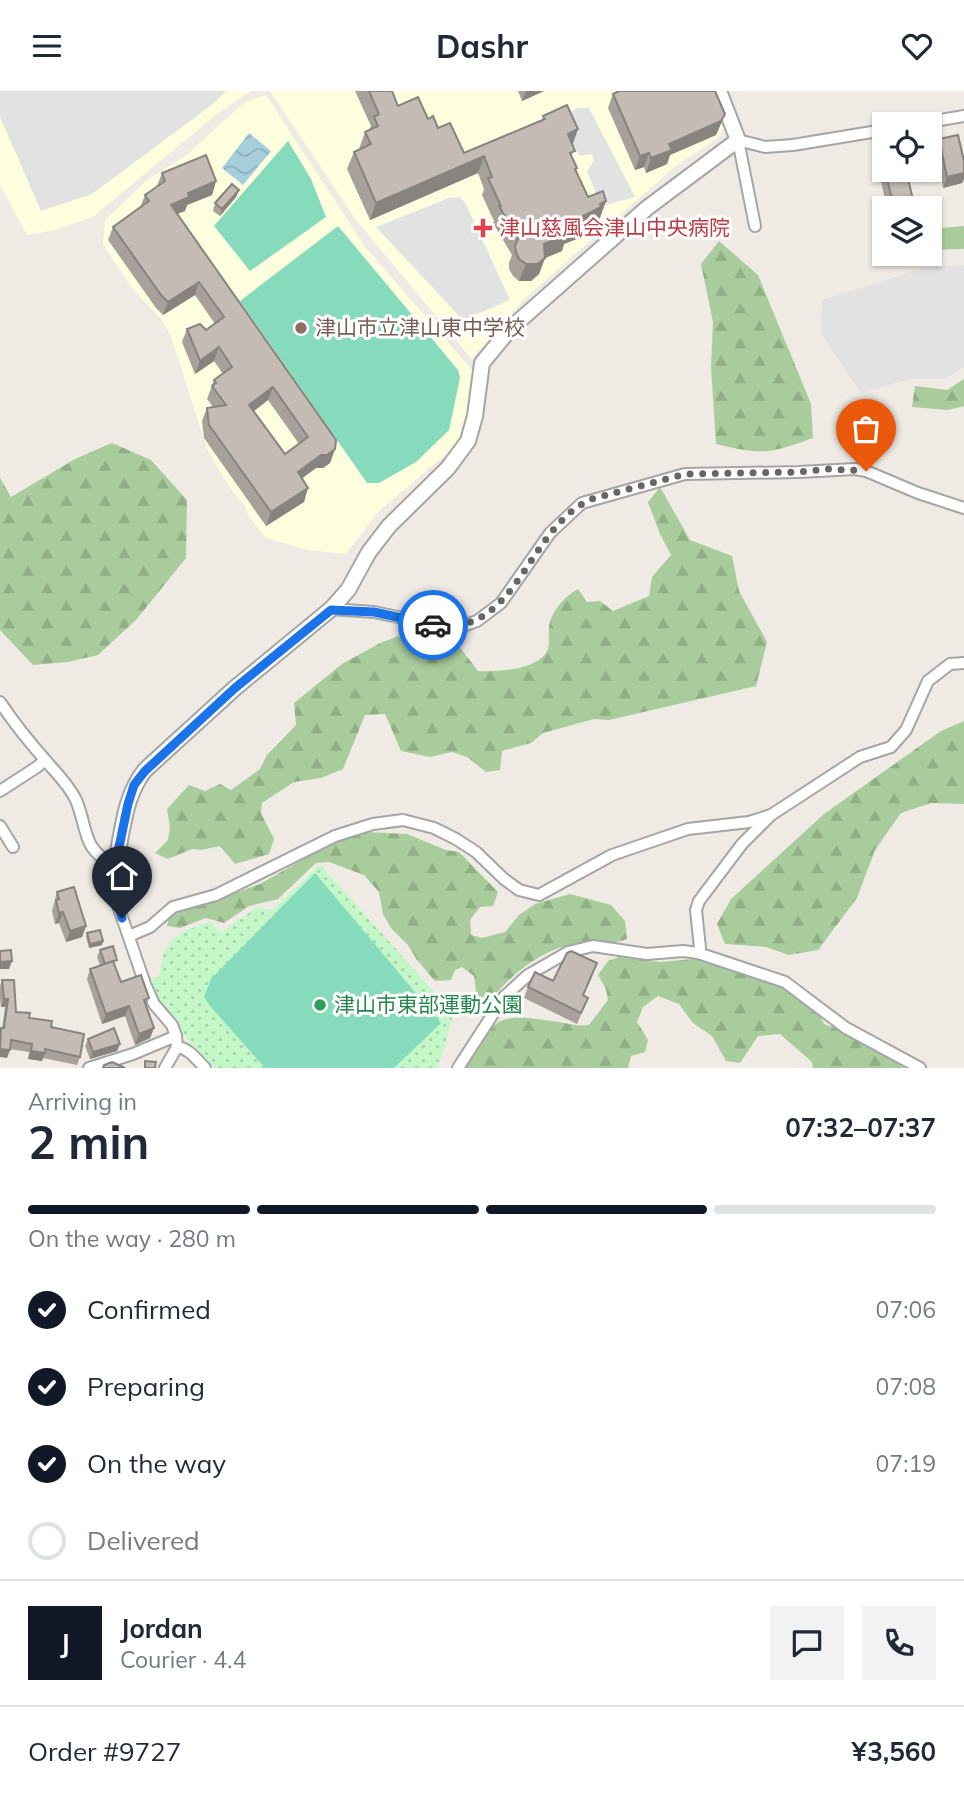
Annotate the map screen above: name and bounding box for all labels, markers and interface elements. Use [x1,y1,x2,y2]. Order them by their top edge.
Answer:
text: Dashr [436,26,528,66]
icon: menu [28,27,66,65]
icon: heart [898,27,936,65]
map controls [872,112,942,266]
button: locate [872,112,942,182]
button: layers [872,196,942,266]
place label: 津山慈風会津山中央病院 [499,214,730,240]
marker: 津山慈風会津山中央病院 [473,218,493,238]
place label: 津山市立津山東中学校 [315,314,525,340]
marker: 津山市立津山東中学校 [293,320,309,336]
pin [836,399,896,471]
icon: bag [847,410,885,448]
courier [398,590,468,660]
icon: car [414,606,452,644]
pin [92,846,152,918]
icon: home [103,857,141,895]
place label: 津山市東部運動公園 [334,991,523,1017]
marker: 津山市東部運動公園 [312,997,328,1013]
text: Arriving in [28,1087,137,1116]
text: 07:32–07:37 [785,1111,936,1144]
text: 2 min [28,1113,149,1171]
text: On the way · 280 m [28,1224,236,1253]
icon: check [28,1291,66,1329]
text: Confirmed [87,1293,211,1326]
text: 07:06 [876,1295,936,1324]
icon: check [28,1368,66,1406]
text: Preparing [87,1370,205,1403]
text: 07:08 [876,1372,936,1401]
icon: check [28,1445,66,1483]
text: On the way [87,1447,226,1480]
text: 07:19 [876,1449,936,1478]
text: Delivered [87,1524,200,1557]
button: chat [770,1606,844,1680]
button: phone [862,1606,936,1680]
text: Jordan [120,1612,203,1645]
text: J [60,1627,70,1660]
text: Courier · 4.4 [120,1645,246,1674]
text: Order #9727 [28,1735,181,1768]
text: ¥3,560 [852,1735,936,1768]

